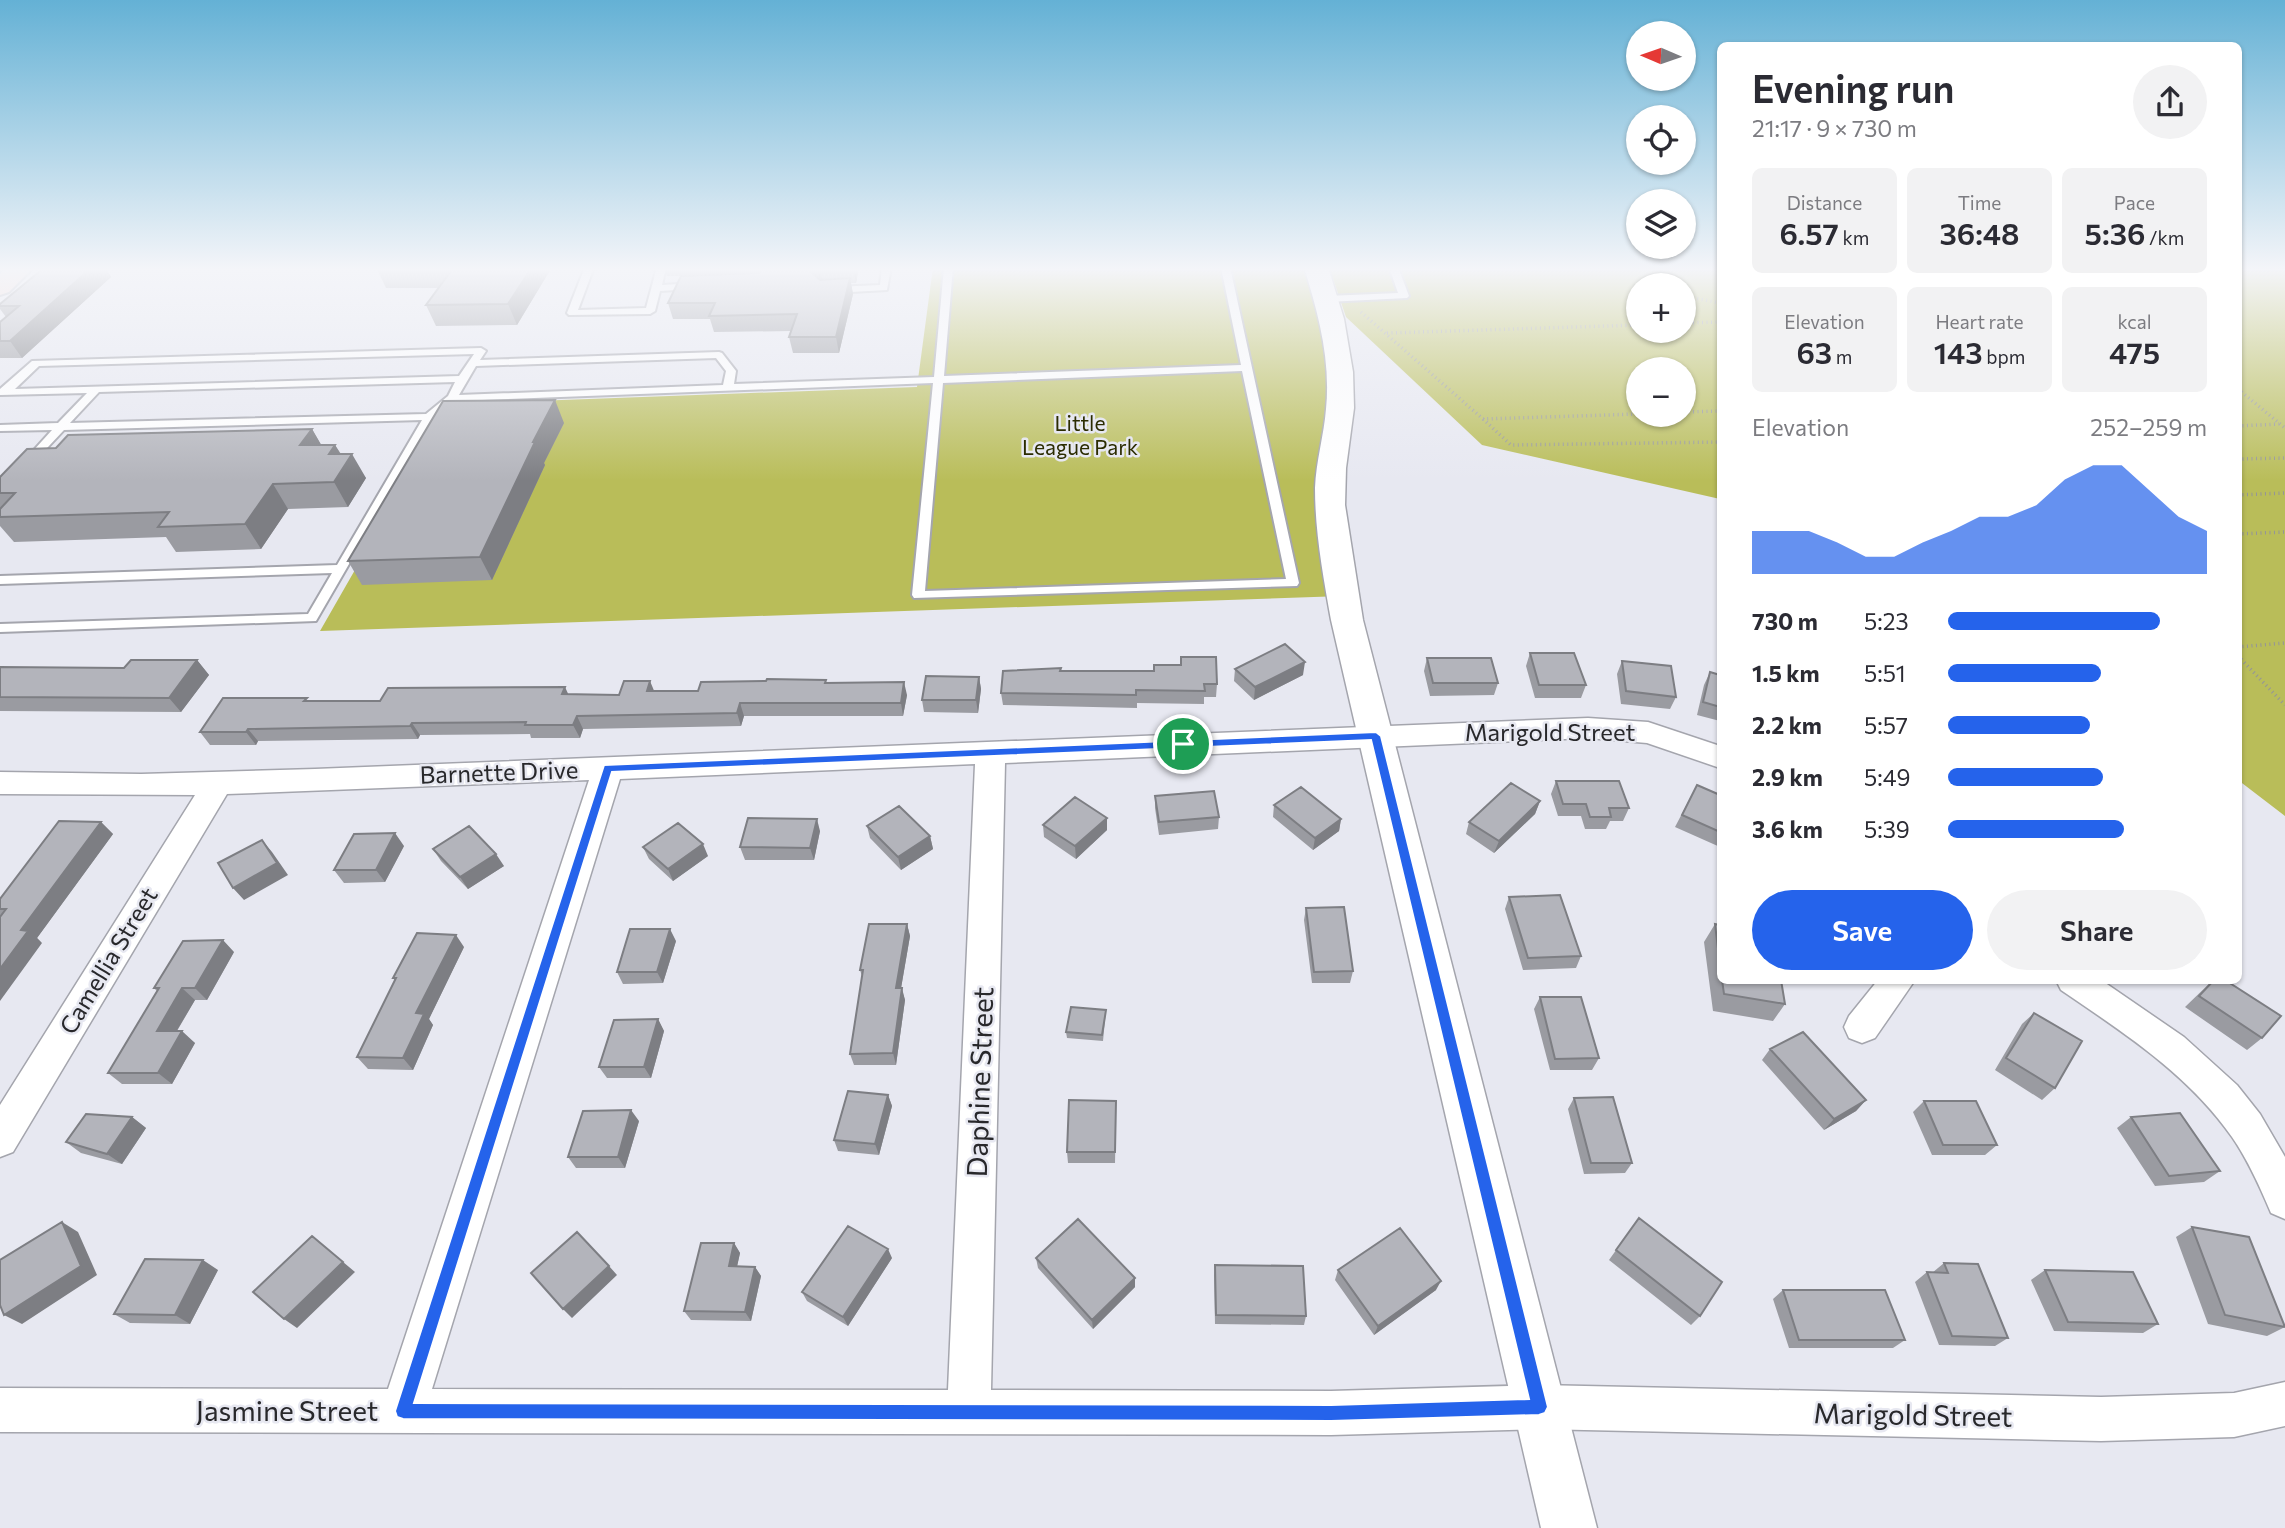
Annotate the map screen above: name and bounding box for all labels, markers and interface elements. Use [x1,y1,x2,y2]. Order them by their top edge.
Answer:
north arrow [1626,21,1696,91]
map controls [1626,21,1696,427]
text: Evening run [1752,64,1955,111]
button: share [2133,65,2207,139]
button: locate [1626,105,1696,175]
text: 21:17 · 9 × 730 m [1752,114,1917,142]
button: layers [1626,189,1696,259]
text: Distance [1787,191,1862,214]
text: Time [1958,191,2001,214]
text: Pace [2114,191,2155,214]
text: 6.57 [1780,214,1839,251]
text: 36:48 [1939,214,2020,251]
text: 5:36 [2085,214,2145,251]
text: km [1839,226,1869,249]
text: /km [2145,226,2184,249]
button: + [1626,273,1696,343]
text: Elevation [1784,310,1865,333]
text: Heart rate [1935,310,2024,333]
text: kcal [2117,310,2152,333]
text: 63 [1797,333,1832,370]
text: 143 [1934,333,1983,370]
text: 475 [2109,333,2160,370]
text: m [1832,345,1852,368]
text: bpm [1983,345,2025,368]
button: − [1626,357,1696,427]
park label: Little League Park [1022,410,1138,459]
text: Elevation [1752,413,1849,441]
text: 252–259 m [2090,413,2207,441]
text: 730 m [1752,607,1818,635]
text: 5:23 [1864,607,1909,635]
text: 1.5 km [1752,659,1820,687]
text: 5:51 [1864,659,1906,687]
text: 2.2 km [1752,711,1822,739]
text: 5:57 [1864,711,1908,739]
pin [1153,714,1213,774]
street label: Marigold Street [1465,717,1635,746]
icon: arrive [1164,725,1202,763]
street label: Barnette Drive [419,754,579,789]
text: 2.9 km [1752,763,1823,791]
text: 5:49 [1864,763,1910,791]
text: 3.6 km [1752,815,1823,843]
text: 5:39 [1864,815,1910,843]
street label: Camellia Street [53,882,163,1039]
button: Save [1752,890,1973,970]
button: Share [1987,890,2207,970]
street label: Daphine Street [959,986,999,1178]
street label: Jasmine Street [196,1393,378,1427]
street label: Marigold Street [1813,1395,2013,1433]

